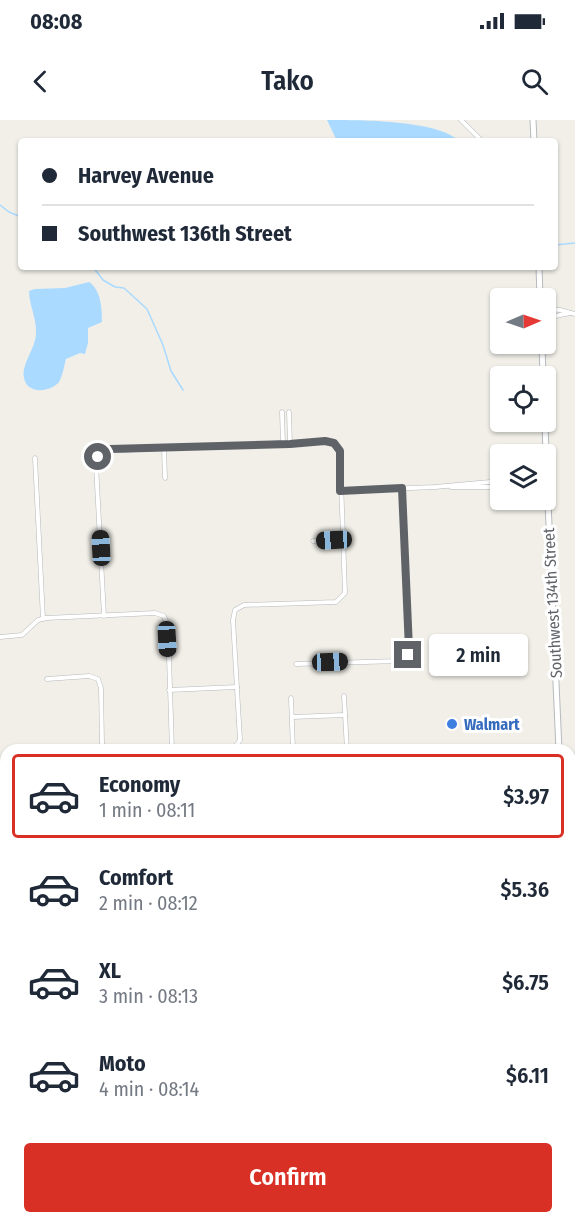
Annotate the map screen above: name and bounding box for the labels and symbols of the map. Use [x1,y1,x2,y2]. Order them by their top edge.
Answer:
north arrow [490,288,556,354]
route start [84,443,111,470]
street label: Southwest 134th Street [539,527,566,679]
car [91,530,111,566]
car [316,530,352,550]
car [157,621,177,657]
callout: 2 min [429,634,528,676]
route end [394,641,421,668]
car [312,652,348,672]
place label: Walmart [464,715,520,734]
marker: Walmart [445,717,459,731]

